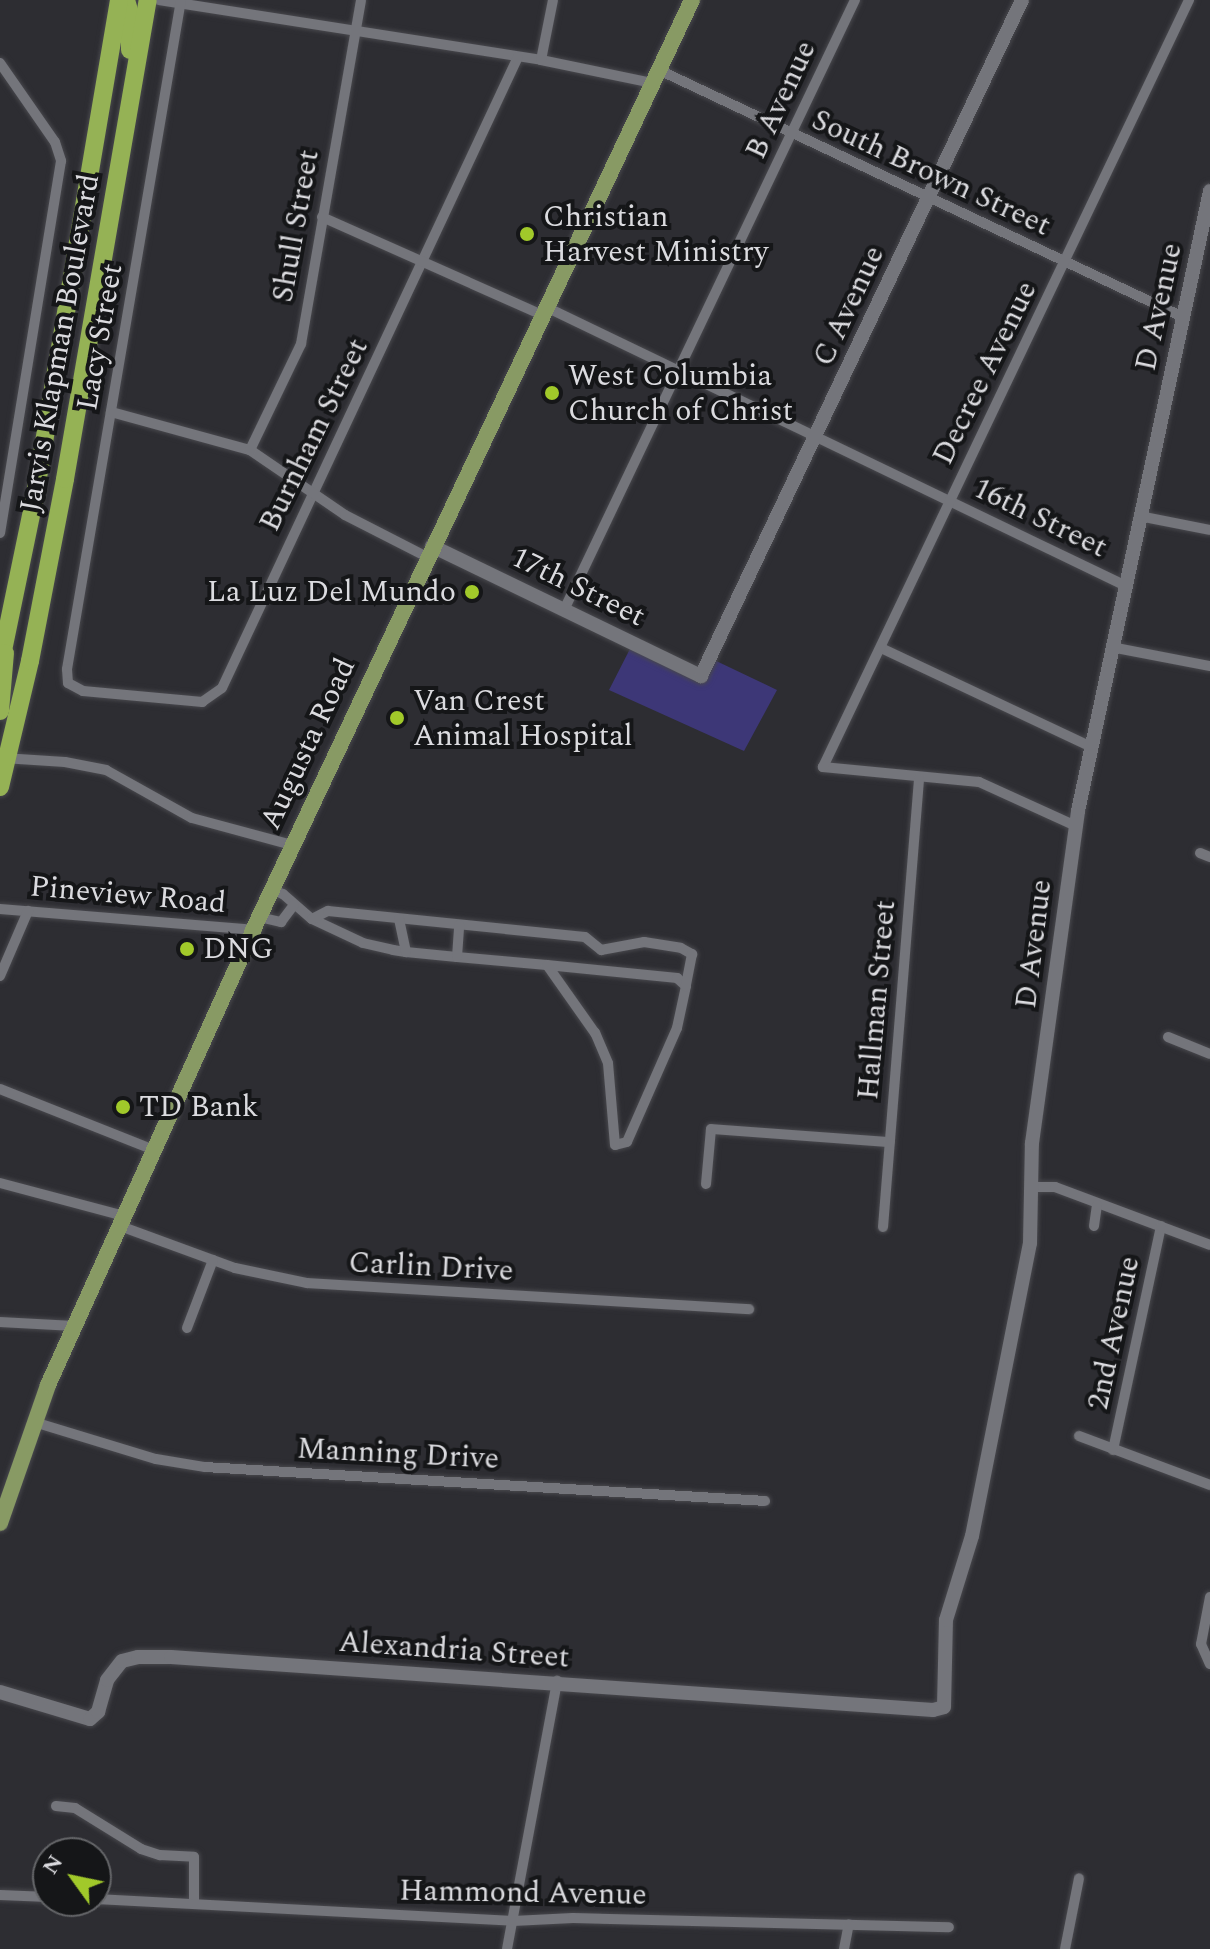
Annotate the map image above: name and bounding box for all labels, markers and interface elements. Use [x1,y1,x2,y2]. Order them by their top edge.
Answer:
street label: B Avenue [738,35,824,165]
street label: South Brown Street [806,102,1056,244]
street label: Shull Street [265,147,327,305]
street label: Jarvis Klapman Boulevard [13,171,107,515]
place label: Christian Harvest Ministry [543,199,768,270]
marker: Christian Harvest Ministry [518,225,536,243]
street label: C Avenue [806,240,892,372]
street label: D Avenue [1128,240,1190,374]
street label: Lacy Street [69,261,131,413]
street label: Decree Avenue [925,275,1045,471]
street label: Burnham Street [252,333,376,537]
place label: West Columbia Church of Christ [568,358,793,428]
marker: West Columbia Church of Christ [543,384,561,402]
street label: 16th Street [967,470,1113,566]
street label: 17th Street [505,539,651,635]
place label: La Luz Del Mundo [207,574,456,610]
marker: La Luz Del Mundo [463,583,481,601]
street label: Augusta Road [253,653,363,835]
place label: Van Crest Animal Hospital [413,683,633,754]
marker: Van Crest Animal Hospital [388,709,406,727]
street label: Pineview Road [29,869,227,921]
street label: D Avenue [1008,877,1060,1011]
street label: Hallman Street [850,899,904,1101]
place label: DNG [203,931,273,967]
marker: DNG [178,940,196,958]
place label: TD Bank [139,1089,259,1125]
marker: TD Bank [114,1098,132,1116]
street label: Carlin Drive [348,1245,514,1289]
street label: 2nd Avenue [1080,1253,1148,1413]
street label: Manning Drive [296,1431,500,1477]
street label: Alexandria Street [337,1624,571,1676]
north arrow [32,1837,112,1917]
text: N [34,1848,72,1881]
street label: Hammond Avenue [399,1873,647,1913]

